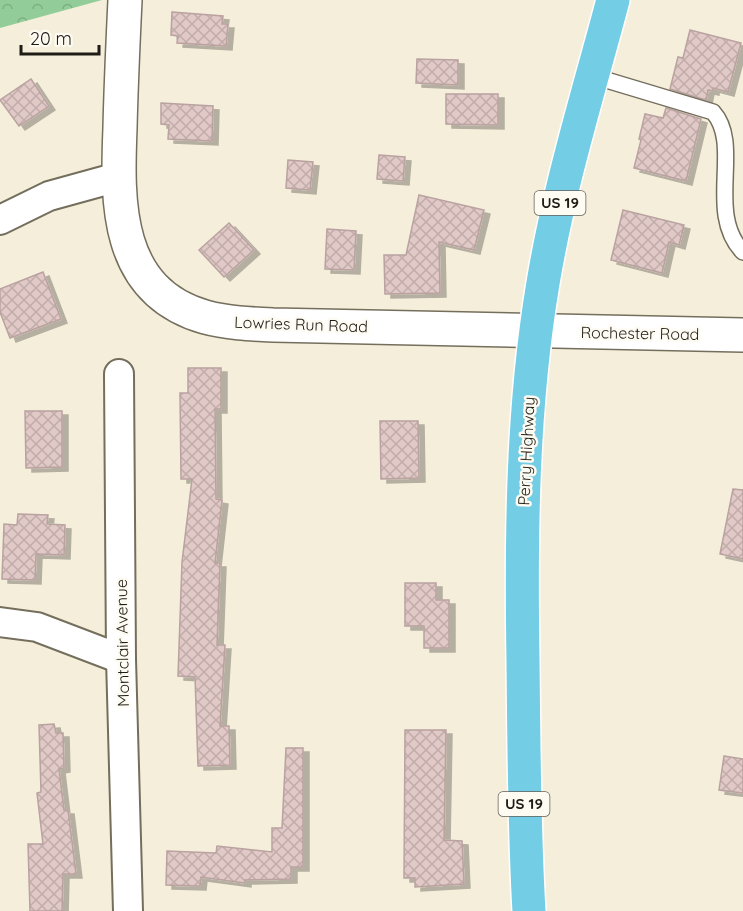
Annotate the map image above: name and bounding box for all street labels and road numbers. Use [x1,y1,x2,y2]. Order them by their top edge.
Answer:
road number: US 19 [534,191,586,215]
street label: Lowries Run Road [234,312,368,336]
street label: Rochester Road [580,322,700,344]
street label: Perry Highway [513,396,539,506]
street label: Montclair Avenue [111,579,133,707]
road number: US 19 [498,792,550,816]

